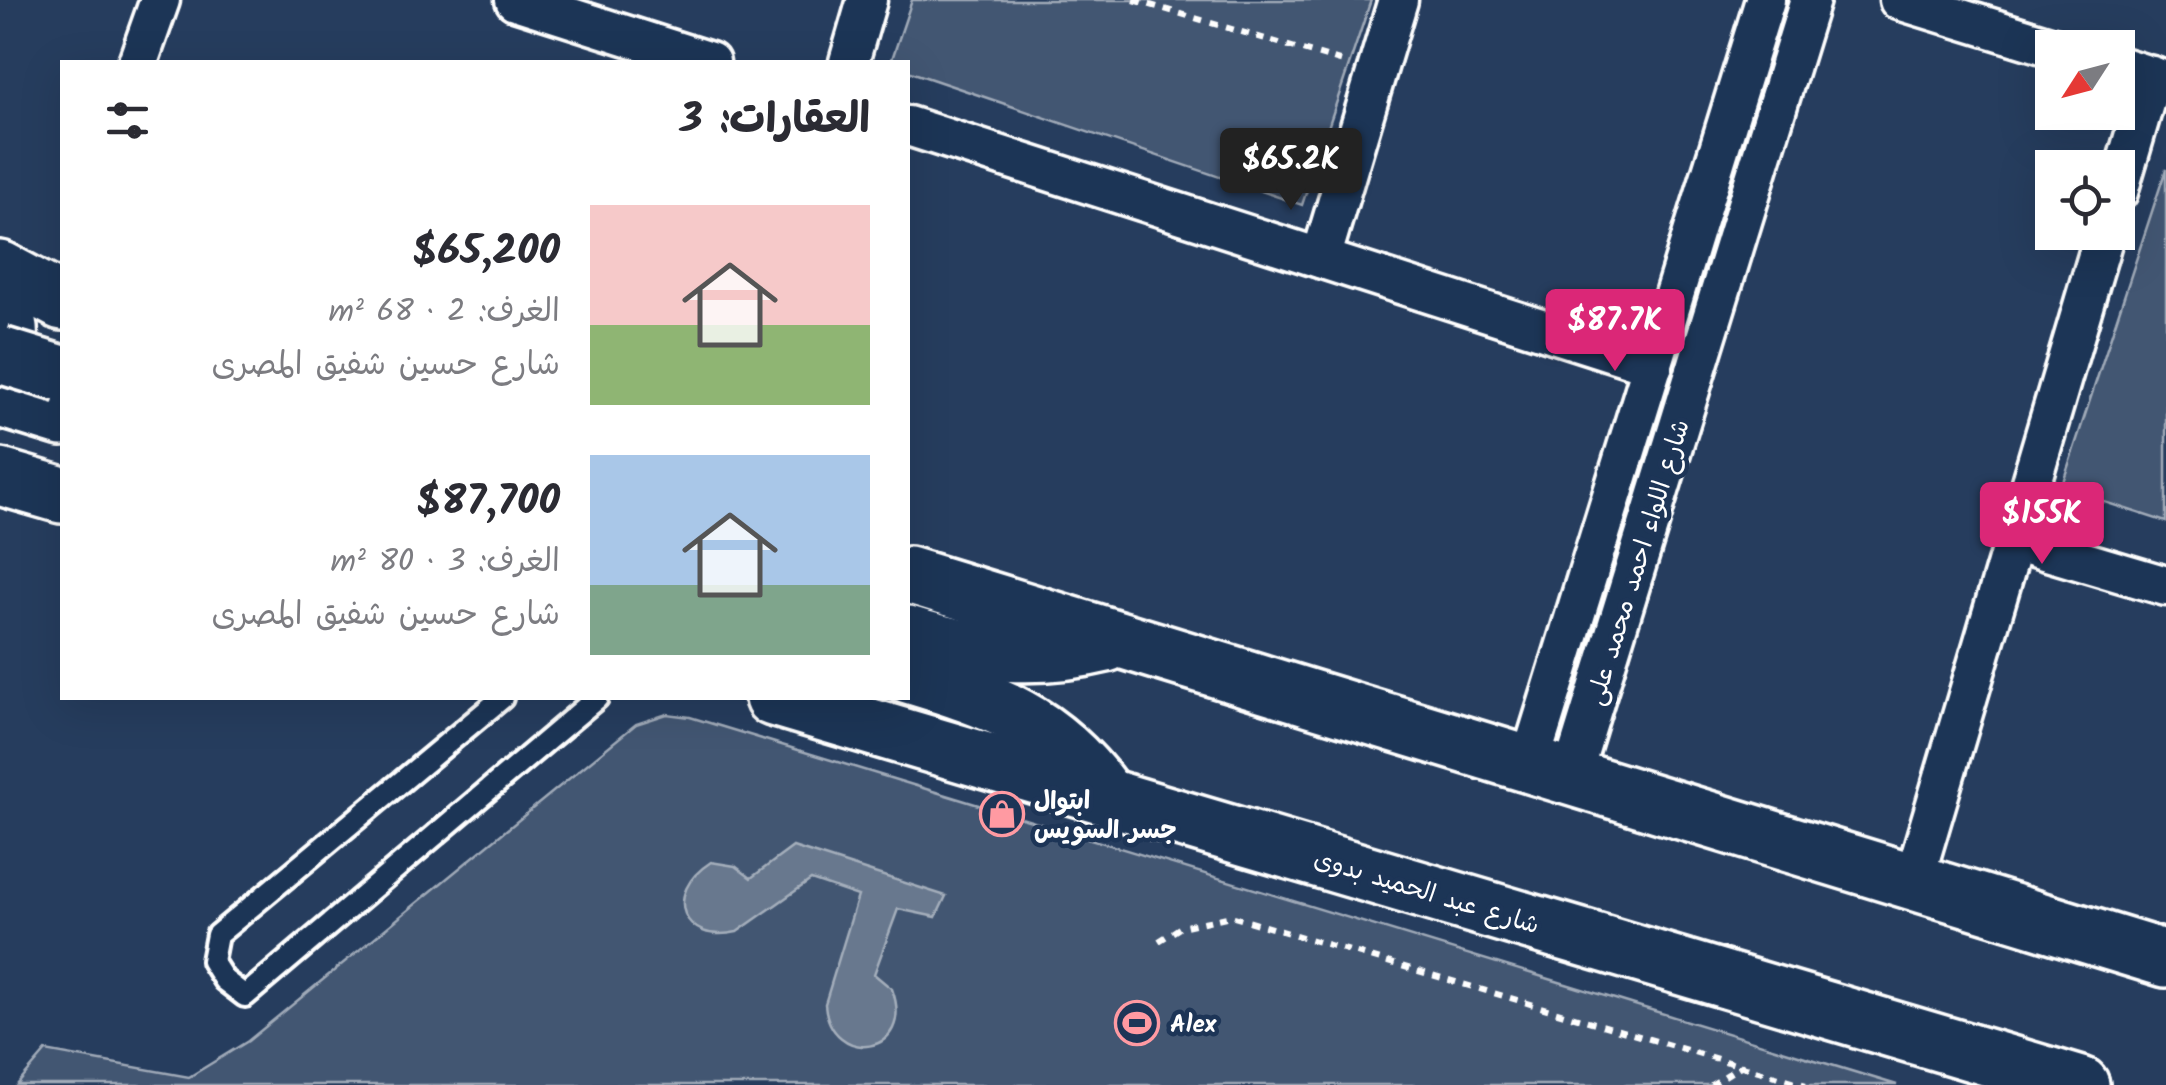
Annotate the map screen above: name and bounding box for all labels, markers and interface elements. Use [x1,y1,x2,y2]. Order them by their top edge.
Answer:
north arrow [2035,30,2135,130]
map controls [2035,30,2135,250]
text: العقارات: 3 [680,87,870,154]
icon: filters [100,93,155,148]
pin: $65.2K [1210,128,1372,213]
text: $65.2K [1242,135,1340,186]
button: locate [2035,150,2135,250]
text: $65,200 [413,219,560,286]
icon: home [670,245,790,365]
text: الغرف: 2 · 68 m² [328,287,560,338]
pin: $87.7K [1534,289,1696,374]
text: $87.7K [1568,296,1662,347]
text: شارع حسين شفيق المصرى [211,340,560,391]
street label: شارع اللواء احمد محمد على [1576,415,1701,711]
text: $87,700 [417,469,560,536]
pin: $155K [1972,482,2112,567]
text: $155K [2002,489,2082,540]
icon: home [670,495,790,615]
text: الغرف: 3 · 80 m² [331,537,560,588]
text: شارع حسين شفيق المصرى [211,590,560,641]
place label: ابتوال جسر السويس [1034,782,1177,851]
shop icon: ابتوال جسر السويس [979,791,1025,837]
street label: شارع عبد الحميد بدوى [1309,840,1544,946]
sports icon: Alex [1114,1000,1160,1046]
place label: Alex [1170,1005,1218,1045]

